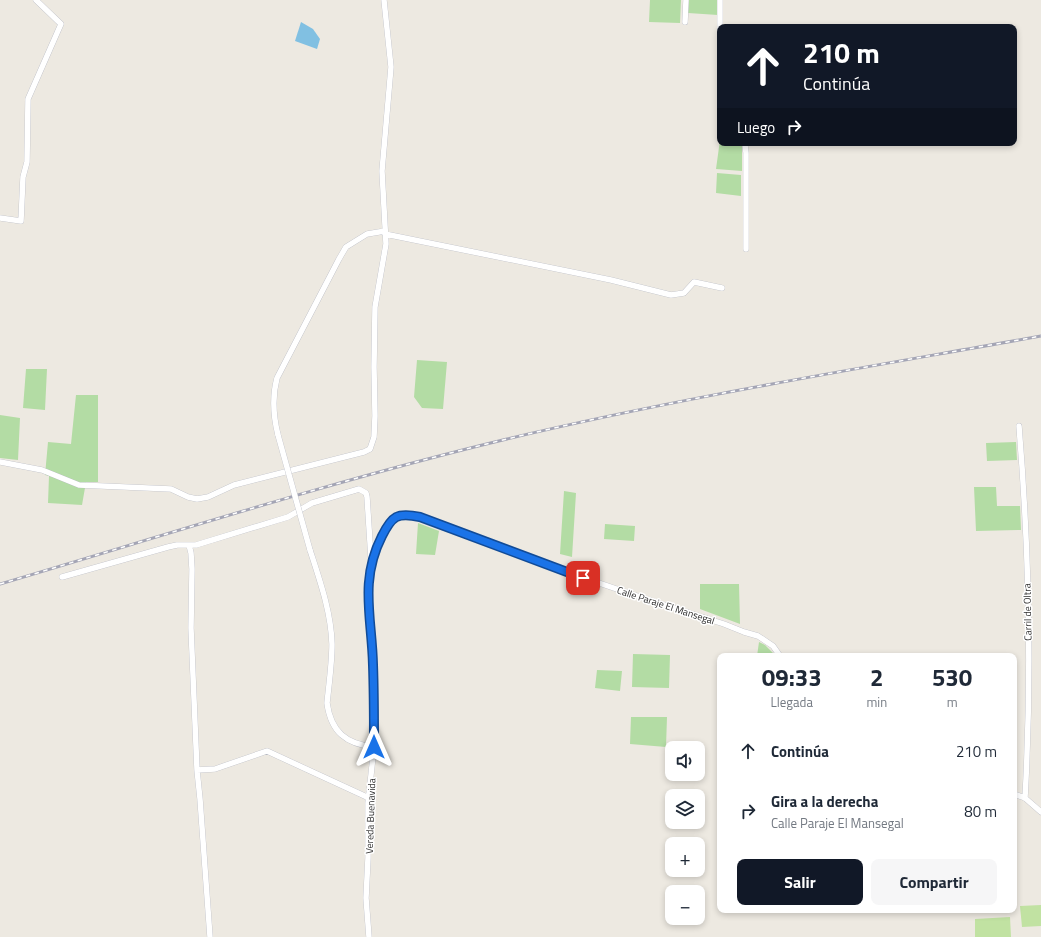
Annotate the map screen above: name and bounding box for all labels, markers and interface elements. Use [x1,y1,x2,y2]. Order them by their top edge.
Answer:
text: 210 m [803,31,880,74]
icon: ahead [737,40,789,92]
text: Continúa [803,70,870,97]
text: Luego [737,116,775,139]
icon: right [783,116,805,138]
pin [566,561,600,595]
icon: arrive [572,567,594,589]
street label: Calle Paraje El Mansegal [615,583,717,628]
street label: Carril de Oltra [1019,583,1036,641]
text: 09:33 [762,659,822,695]
text: 2 [870,659,884,695]
text: 530 [932,659,972,695]
text: Llegada [771,692,813,712]
text: min [866,692,887,712]
text: m [947,692,958,712]
position arrow [353,726,395,768]
icon: ahead [737,740,759,762]
text: Continúa [771,740,829,763]
text: 210 m [956,740,997,763]
map controls [665,741,705,925]
button: sound [665,741,705,781]
street label: Vereda Buenavida [362,778,379,854]
button: layers [665,789,705,829]
text: Gira a la derecha [771,790,878,813]
icon: right [737,800,759,822]
text: 80 m [964,800,997,823]
text: Calle Paraje El Mansegal [771,813,904,833]
button: + [665,837,705,877]
button: Salir [737,859,863,905]
button: Compartir [871,859,997,905]
button: − [665,885,705,925]

